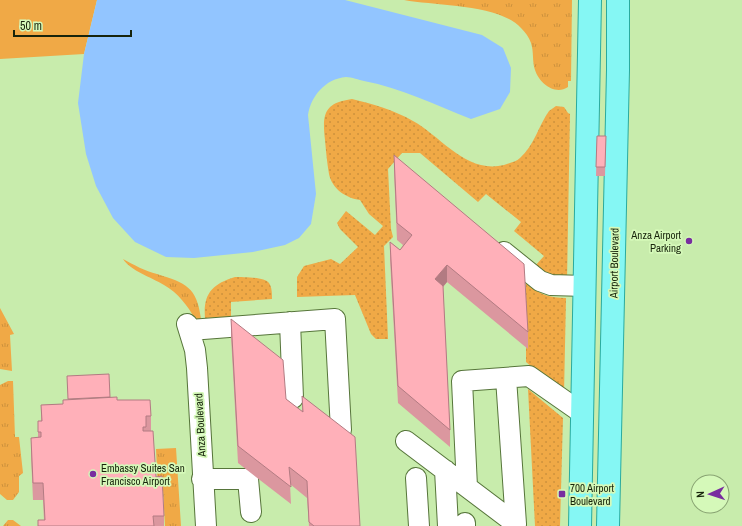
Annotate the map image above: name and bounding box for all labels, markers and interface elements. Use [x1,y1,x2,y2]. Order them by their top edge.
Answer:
scale bar [14,12,131,38]
text: 50 m [20,18,42,34]
street label: Airport Boulevard [606,228,622,299]
place label: Anza Airport Parking [630,228,681,255]
marker: Anza Airport Parking [684,236,694,246]
street label: Anza Boulevard [191,393,209,458]
place label: Embassy Suites San Francisco Airport [101,461,185,488]
marker: Embassy Suites San Francisco Airport [88,469,98,479]
north arrow [690,474,730,514]
place label: 700 Airport Boulevard [570,481,615,508]
marker: 700 Airport Boulevard [557,489,567,499]
text: N [693,491,707,498]

